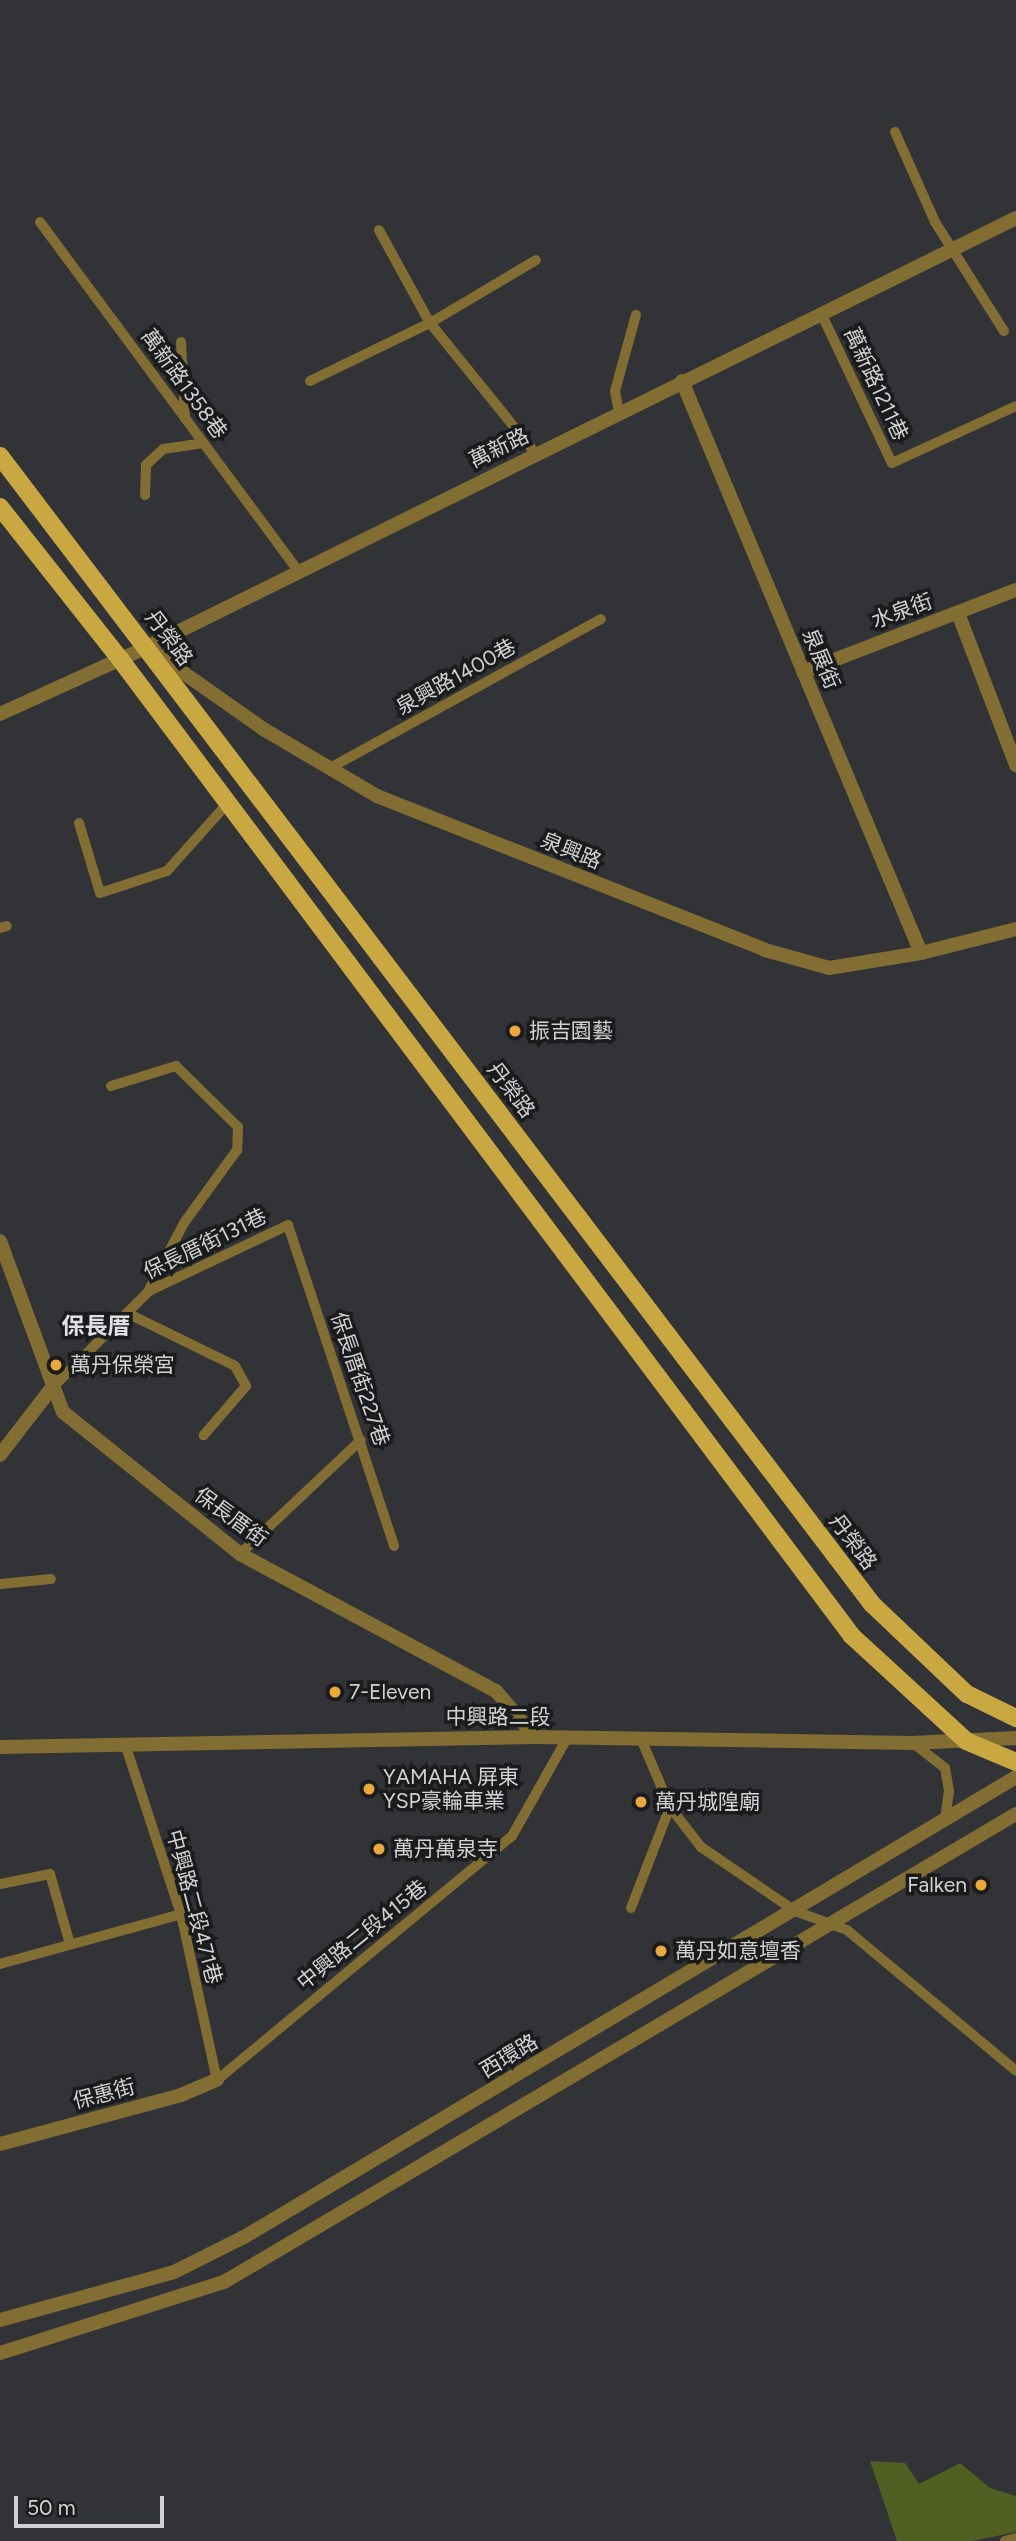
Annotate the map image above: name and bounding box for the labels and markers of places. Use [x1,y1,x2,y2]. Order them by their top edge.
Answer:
place label: 振吉園藝 [529,1018,613,1044]
marker: 振吉園藝 [507,1023,523,1039]
place label: 萬丹保榮宮 [70,1352,175,1378]
marker: 萬丹保榮宮 [48,1357,64,1373]
place label: 7-Eleven [349,1679,431,1705]
marker: 7-Eleven [327,1684,343,1700]
place label: YAMAHA 屏東 YSP豪輪車業 [383,1764,519,1814]
marker: YAMAHA 屏東 YSP豪輪車業 [361,1781,377,1797]
place label: 萬丹城隍廟 [655,1789,760,1815]
marker: 萬丹城隍廟 [633,1794,649,1810]
place label: 萬丹萬泉寺 [393,1836,498,1862]
marker: 萬丹萬泉寺 [371,1841,387,1857]
place label: Falken [907,1872,967,1898]
marker: Falken [973,1877,989,1893]
place label: 萬丹如意壇香 [675,1938,801,1964]
marker: 萬丹如意壇香 [653,1943,669,1959]

